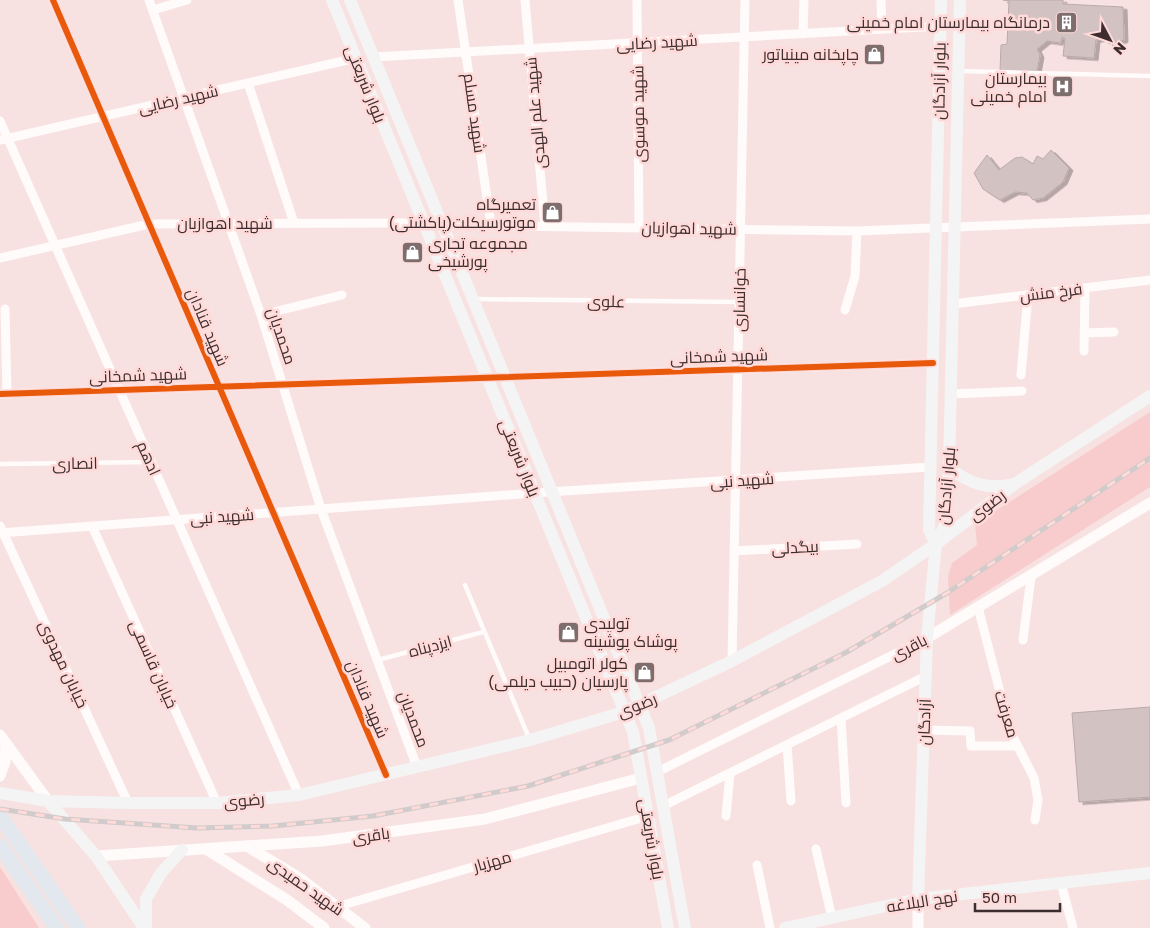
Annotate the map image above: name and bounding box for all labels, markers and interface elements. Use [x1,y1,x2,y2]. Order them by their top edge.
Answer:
building icon: درمانگاه بیمارستان امام خمینی [1054,10,1078,34]
place label: درمانگاه بیمارستان امام خمینی [847,12,1050,34]
north arrow [1085,15,1135,65]
street label: شهید رضایی [616,30,698,55]
text: N [1110,39,1130,58]
street label: بلوار شریعتی [340,42,391,126]
shop icon: چاپخانه مینیاتور [863,42,887,66]
street label: بلوار آزادگان [928,42,951,120]
place label: چاپخانه مینیاتور [761,44,859,66]
street label: شهید علم الهدی [520,56,552,170]
street label: شهید موسوی [627,65,650,163]
place label: بیمارستان امام خمینی [970,68,1047,108]
street label: شهید مسلم [458,72,491,155]
hospital icon: بیمارستان امام خمینی [1051,75,1075,99]
street label: شهید رضایی [136,80,220,119]
place label: تعمیرگاه موتورسیکلت(پاکشتی) [389,194,537,234]
shop icon: تعمیرگاه موتورسیکلت(پاکشتی) [540,201,564,225]
street label: شهید اهوازیان [177,213,273,234]
street label: شهید اهوازیان [641,217,737,240]
place label: مجموعه تجاری پورشیخی [428,233,528,273]
shop icon: مجموعه تجاری پورشیخی [400,240,424,264]
street label: خوانساری [728,268,751,332]
street label: فرخ منش [1019,278,1084,308]
street label: شهید قنادان [182,285,233,369]
street label: علوی [587,291,625,312]
street label: محمدیان [262,305,301,367]
street label: شهید شمخانی [670,344,768,369]
street label: شهید شمخانی [89,363,187,388]
street label: بلوار شریعتی [494,416,545,500]
street label: ادهم [131,438,165,479]
street label: بلوار آزادگان [933,446,960,526]
street label: انصاری [52,453,98,474]
street label: شهید نبی [709,468,775,493]
street label: رضوی [965,485,1010,526]
street label: شهید نبی [189,504,255,529]
street label: بیگدلی [771,536,819,559]
place label: تولیدی پوشاک پوشینه [584,613,678,653]
street label: خیابان مهدوی [34,617,93,711]
street label: خیابان قاسمی [125,617,182,712]
shop icon: تولیدی پوشاک پوشینه [556,620,580,644]
street label: باقری [888,629,931,665]
street label: ایزدپناه [406,631,454,663]
place label: کولر اتومبیل پارسیان (حبیب دیلمی) [488,653,629,693]
street label: شهید قنادان [342,657,393,741]
shop icon: کولر اتومبیل پارسیان (حبیب دیلمی) [632,660,656,684]
street label: محمدیان [393,688,434,750]
street label: رضوی [614,688,660,723]
street label: معرفت [990,688,1024,740]
street label: آزادگان [913,698,936,746]
street label: رضوی [223,788,265,813]
street label: بلوار شریعتی [634,797,669,881]
street label: باقری [351,822,391,849]
street label: مهزیار [470,846,514,877]
street label: شهید حمیدی [264,852,348,920]
scale bar [975,880,1060,912]
street label: نهج البلاغه [885,886,959,918]
text: 50 m [982,888,1017,906]

